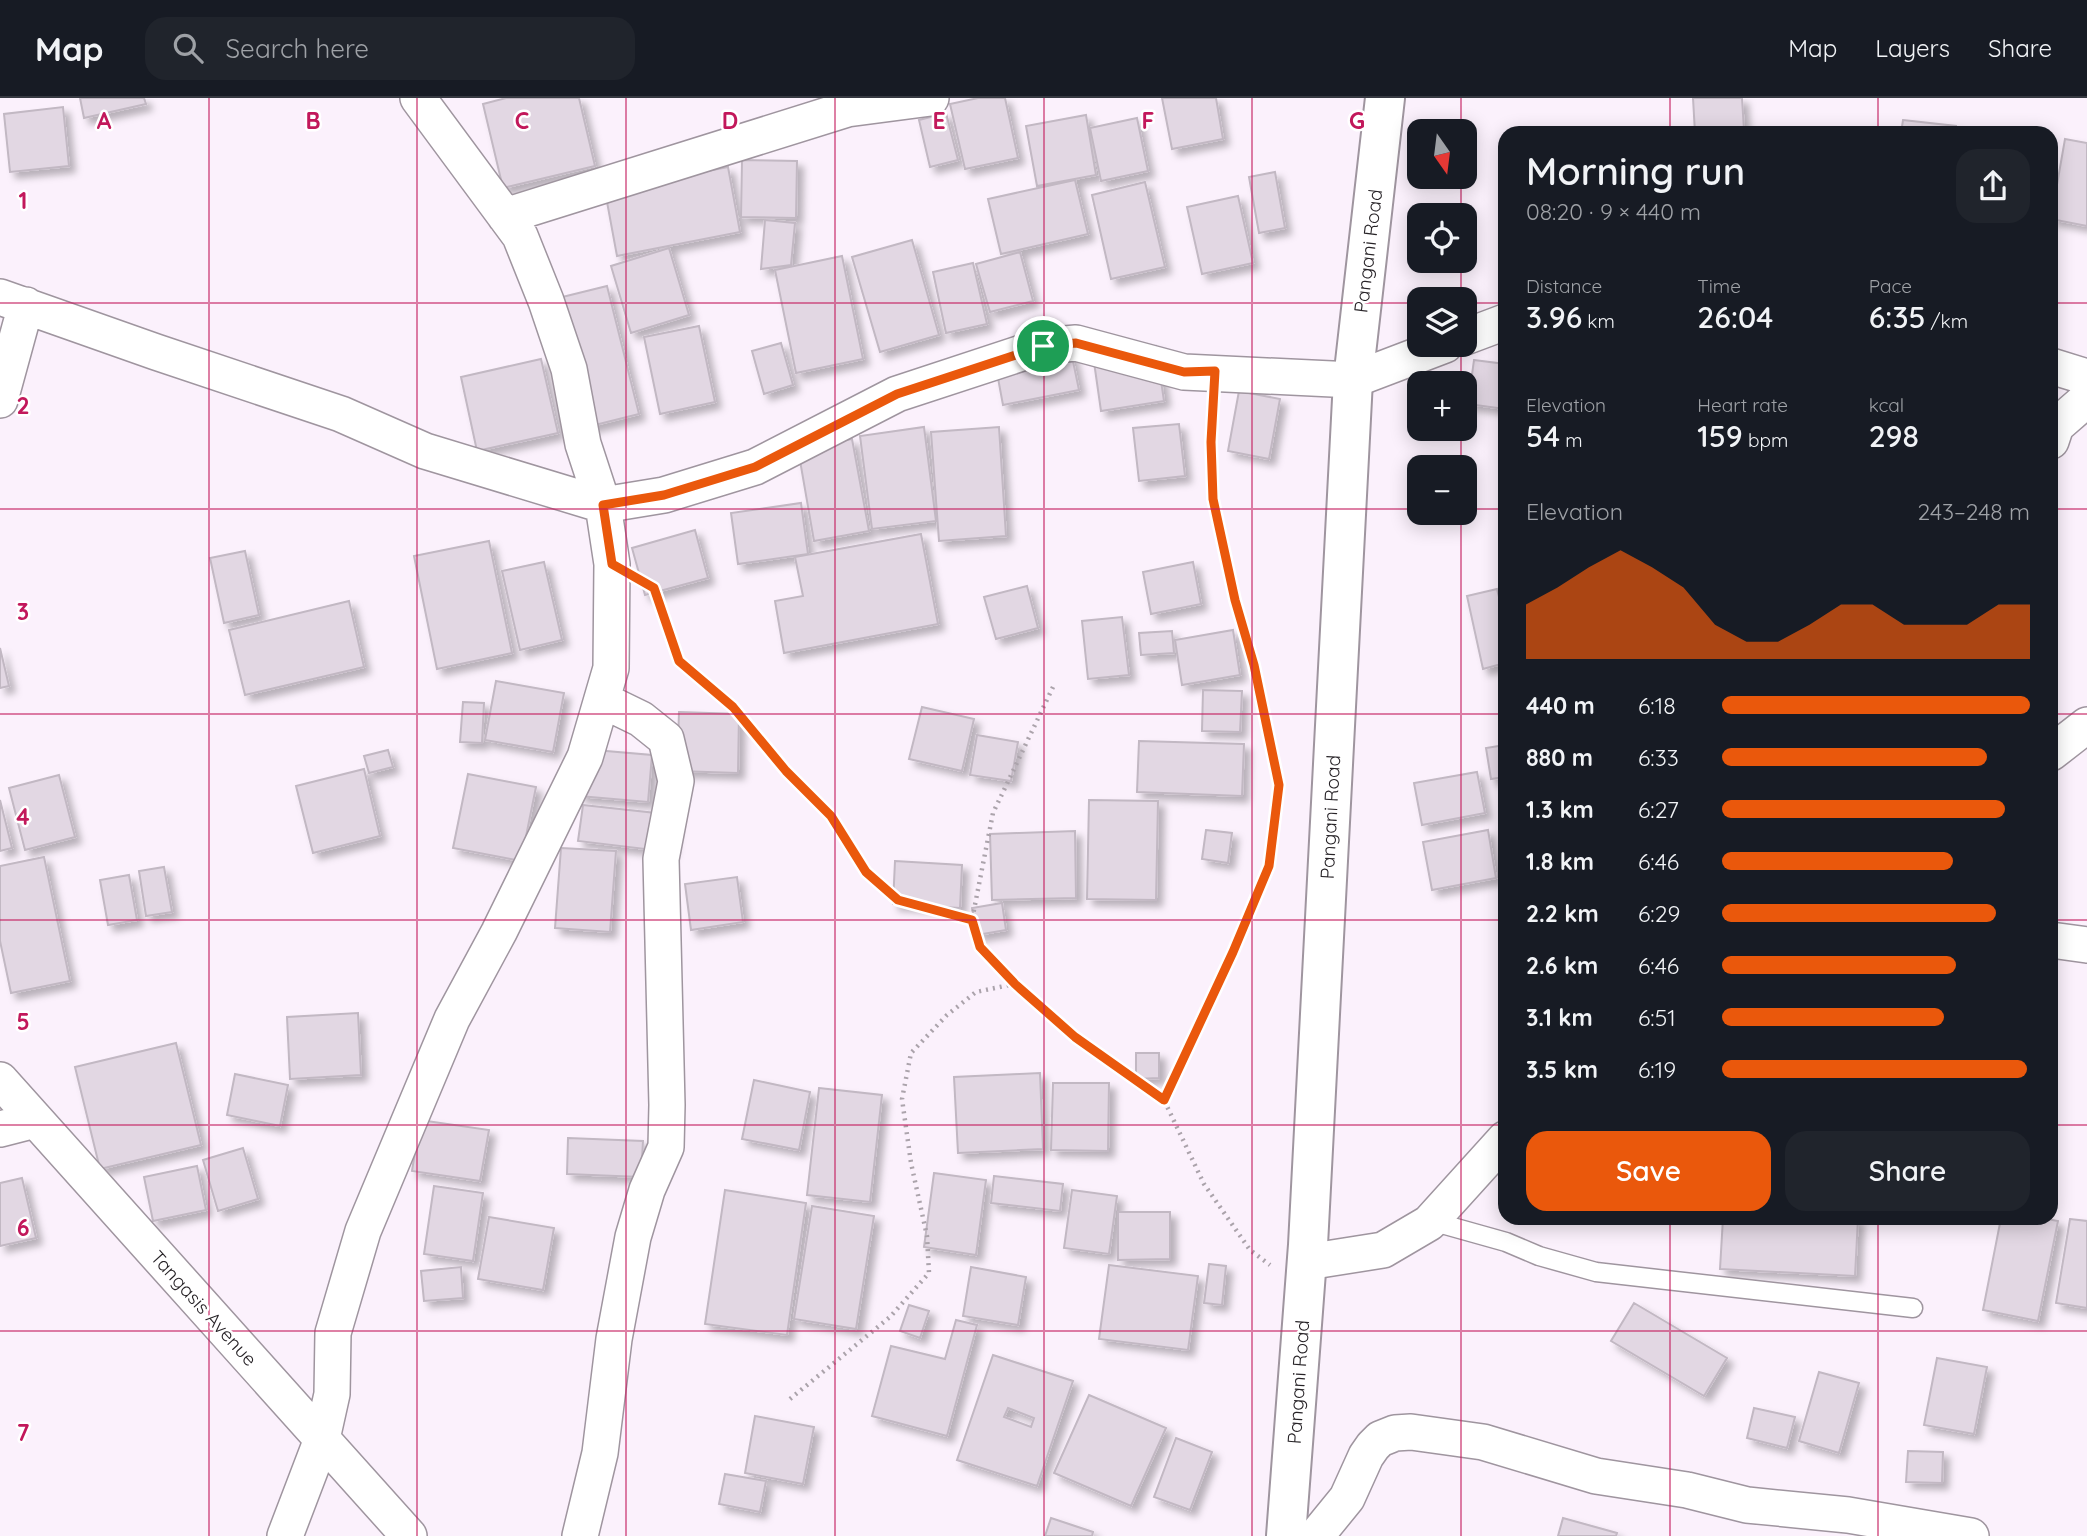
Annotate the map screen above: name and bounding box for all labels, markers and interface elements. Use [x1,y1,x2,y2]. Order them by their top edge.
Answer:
search box [145,17,635,80]
text: Map [35,28,103,69]
icon: search [169,29,207,67]
text: Search here [225,32,369,65]
text: Map [1788,33,1837,63]
text: Layers [1875,33,1950,63]
text: Share [1988,33,2052,63]
text: A [97,106,112,135]
text: B [305,106,321,135]
text: C [515,106,529,135]
text: D [722,106,738,135]
text: E [932,106,946,135]
text: F [1142,106,1154,135]
text: G [1349,106,1365,135]
north arrow [1407,119,1477,189]
map controls [1407,119,1477,525]
text: Morning run [1526,147,1745,195]
button: share [1956,149,2030,223]
text: 1 [19,186,27,215]
street label: Pangani Road [1349,188,1387,314]
text: 08:20 · 9 × 440 m [1526,197,1701,226]
button: locate [1407,203,1477,273]
text: Distance [1526,274,1602,298]
text: Time [1697,274,1741,298]
text: Pace [1869,274,1912,298]
button: layers [1407,287,1477,357]
text: 3.96 [1526,298,1582,336]
text: 26:04 [1697,298,1773,336]
text: 6:35 [1869,298,1925,336]
text: km [1582,309,1615,333]
text: /km [1925,309,1968,333]
pin [1013,316,1073,376]
icon: arrive [1024,327,1062,365]
button: + [1407,371,1477,441]
text: 2 [16,391,30,420]
text: Elevation [1526,393,1606,417]
text: Heart rate [1697,393,1788,417]
text: kcal [1869,393,1904,417]
text: 54 [1526,417,1560,455]
text: 159 [1697,417,1743,455]
text: 298 [1869,417,1919,455]
text: m [1560,428,1583,452]
text: bpm [1743,428,1788,452]
button: − [1407,455,1477,525]
text: Elevation [1526,497,1623,526]
text: 243–248 m [1918,497,2030,526]
text: 3 [17,597,29,626]
text: 440 m [1526,691,1595,720]
text: 6:18 [1638,691,1676,720]
text: 880 m [1526,743,1593,772]
text: 6:33 [1638,743,1679,772]
street label: Pangani Road [1315,754,1345,880]
text: 1.3 km [1526,795,1594,824]
text: 6:27 [1638,795,1679,824]
text: 4 [16,802,30,831]
text: 1.8 km [1526,847,1594,876]
text: 6:46 [1638,847,1679,876]
text: 2.2 km [1526,899,1599,928]
text: 6:29 [1638,899,1680,928]
text: 2.6 km [1526,951,1598,980]
text: 6:46 [1638,951,1679,980]
text: 3.1 km [1526,1003,1593,1032]
text: 6:51 [1638,1003,1676,1032]
text: 5 [16,1007,30,1036]
text: 3.5 km [1526,1055,1598,1084]
text: 6:19 [1638,1055,1676,1084]
button: Save [1526,1131,1771,1211]
button: Share [1785,1131,2030,1211]
text: 6 [17,1213,29,1242]
street label: Tangasis Avenue [146,1245,262,1371]
street label: Pangani Road [1282,1319,1314,1445]
text: 7 [17,1418,30,1447]

